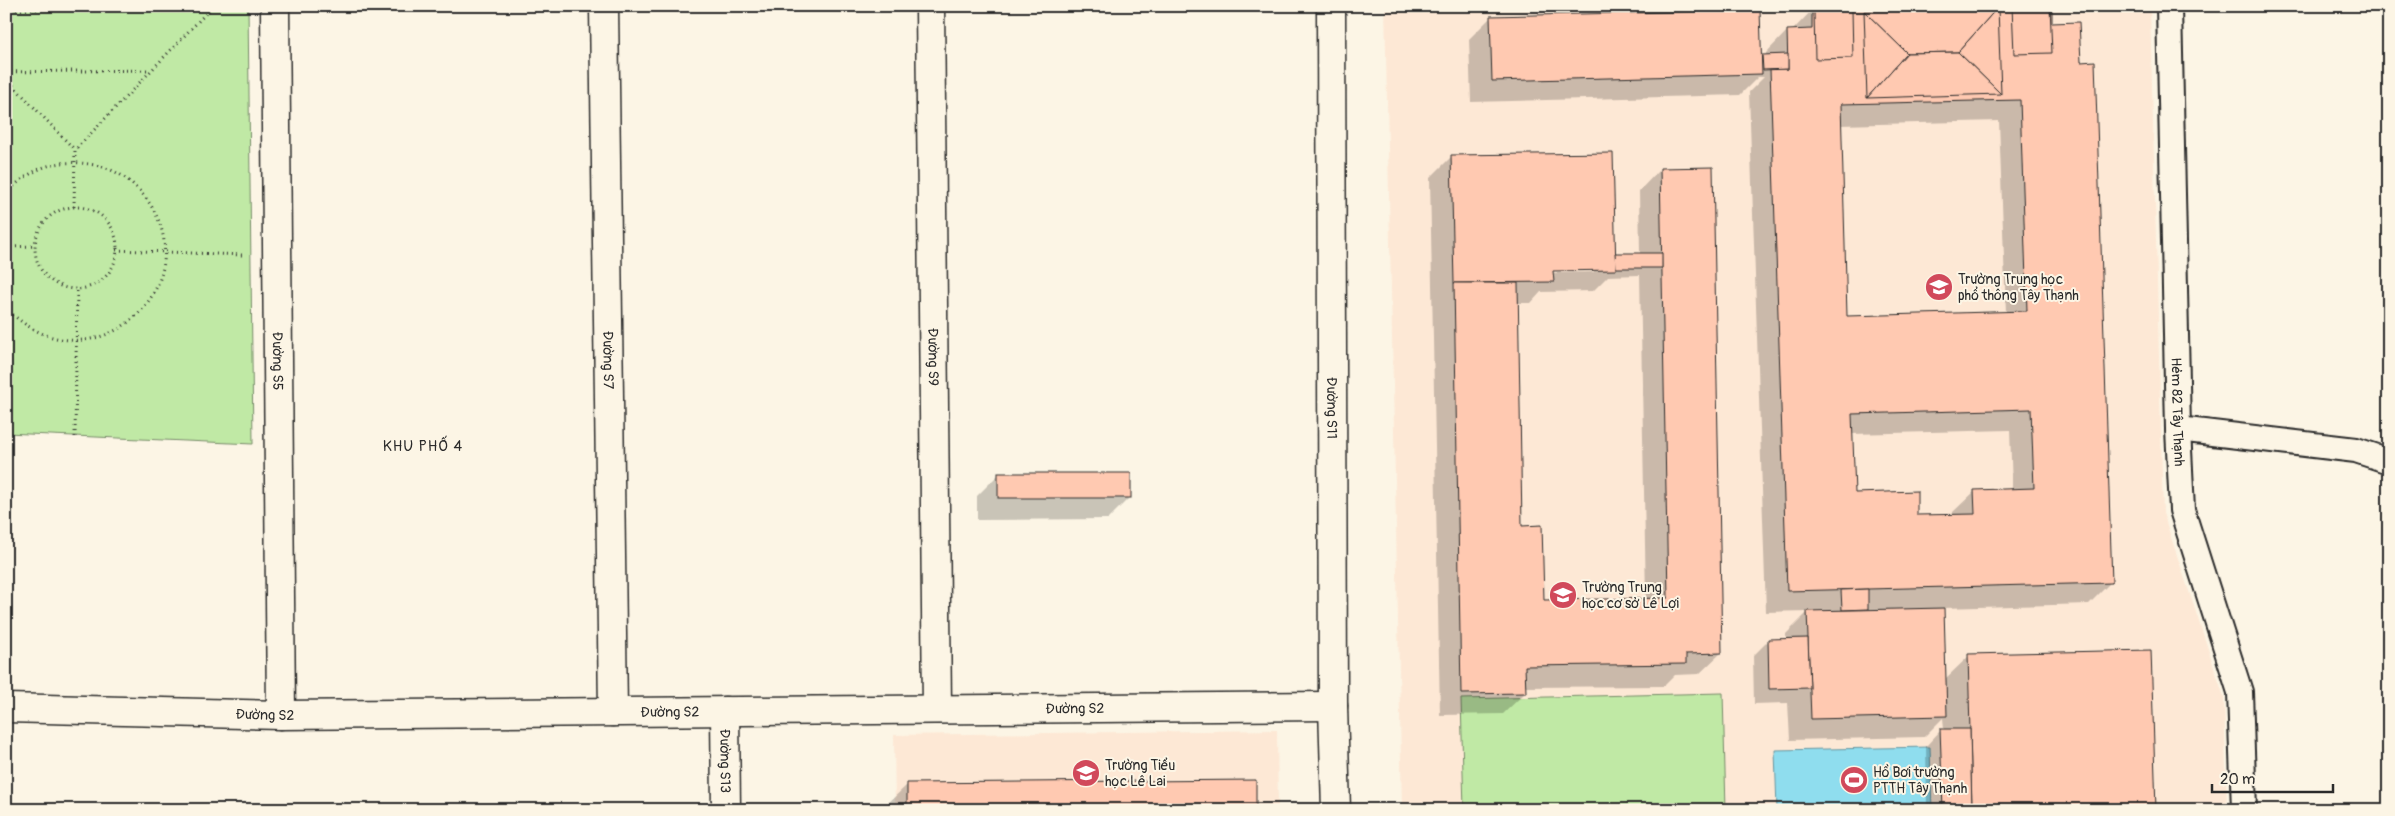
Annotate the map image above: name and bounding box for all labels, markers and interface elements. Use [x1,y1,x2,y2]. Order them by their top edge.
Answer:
place label: Trường Trung học phổ thông Tây Thạnh [1958,271,2079,304]
school or university icon: Trường Trung học phổ thông Tây Thạnh [1924,272,1954,302]
street label: Đường S9 [925,328,942,386]
street label: Đường S7 [600,331,617,390]
street label: Đường S5 [269,332,287,390]
street label: Hẻm 82 Tây Thạnh [2168,357,2188,467]
street label: Đường S11 [1324,377,1341,439]
district label: KHU PHỐ 4 [383,435,463,456]
place label: Trường Trung học cơ sở Lê Lợi [1582,579,1679,612]
school or university icon: Trường Trung học cơ sở Lê Lợi [1548,580,1578,610]
street label: Đường S2 [1045,699,1104,717]
street label: Đường S2 [641,703,699,720]
street label: Đường S2 [235,705,294,724]
street label: Đường S13 [717,729,734,793]
place label: Trường Tiểu học Lê Lai [1105,757,1175,790]
school or university icon: Trường Tiểu học Lê Lai [1071,758,1101,788]
scale bar [2212,761,2334,793]
place label: Hồ Bơi trường PTTH Tây Thạnh [1873,763,1967,797]
sports icon: Hồ Bơi trường PTTH Tây Thạnh [1839,765,1869,795]
text: 20 m [2220,770,2255,789]

